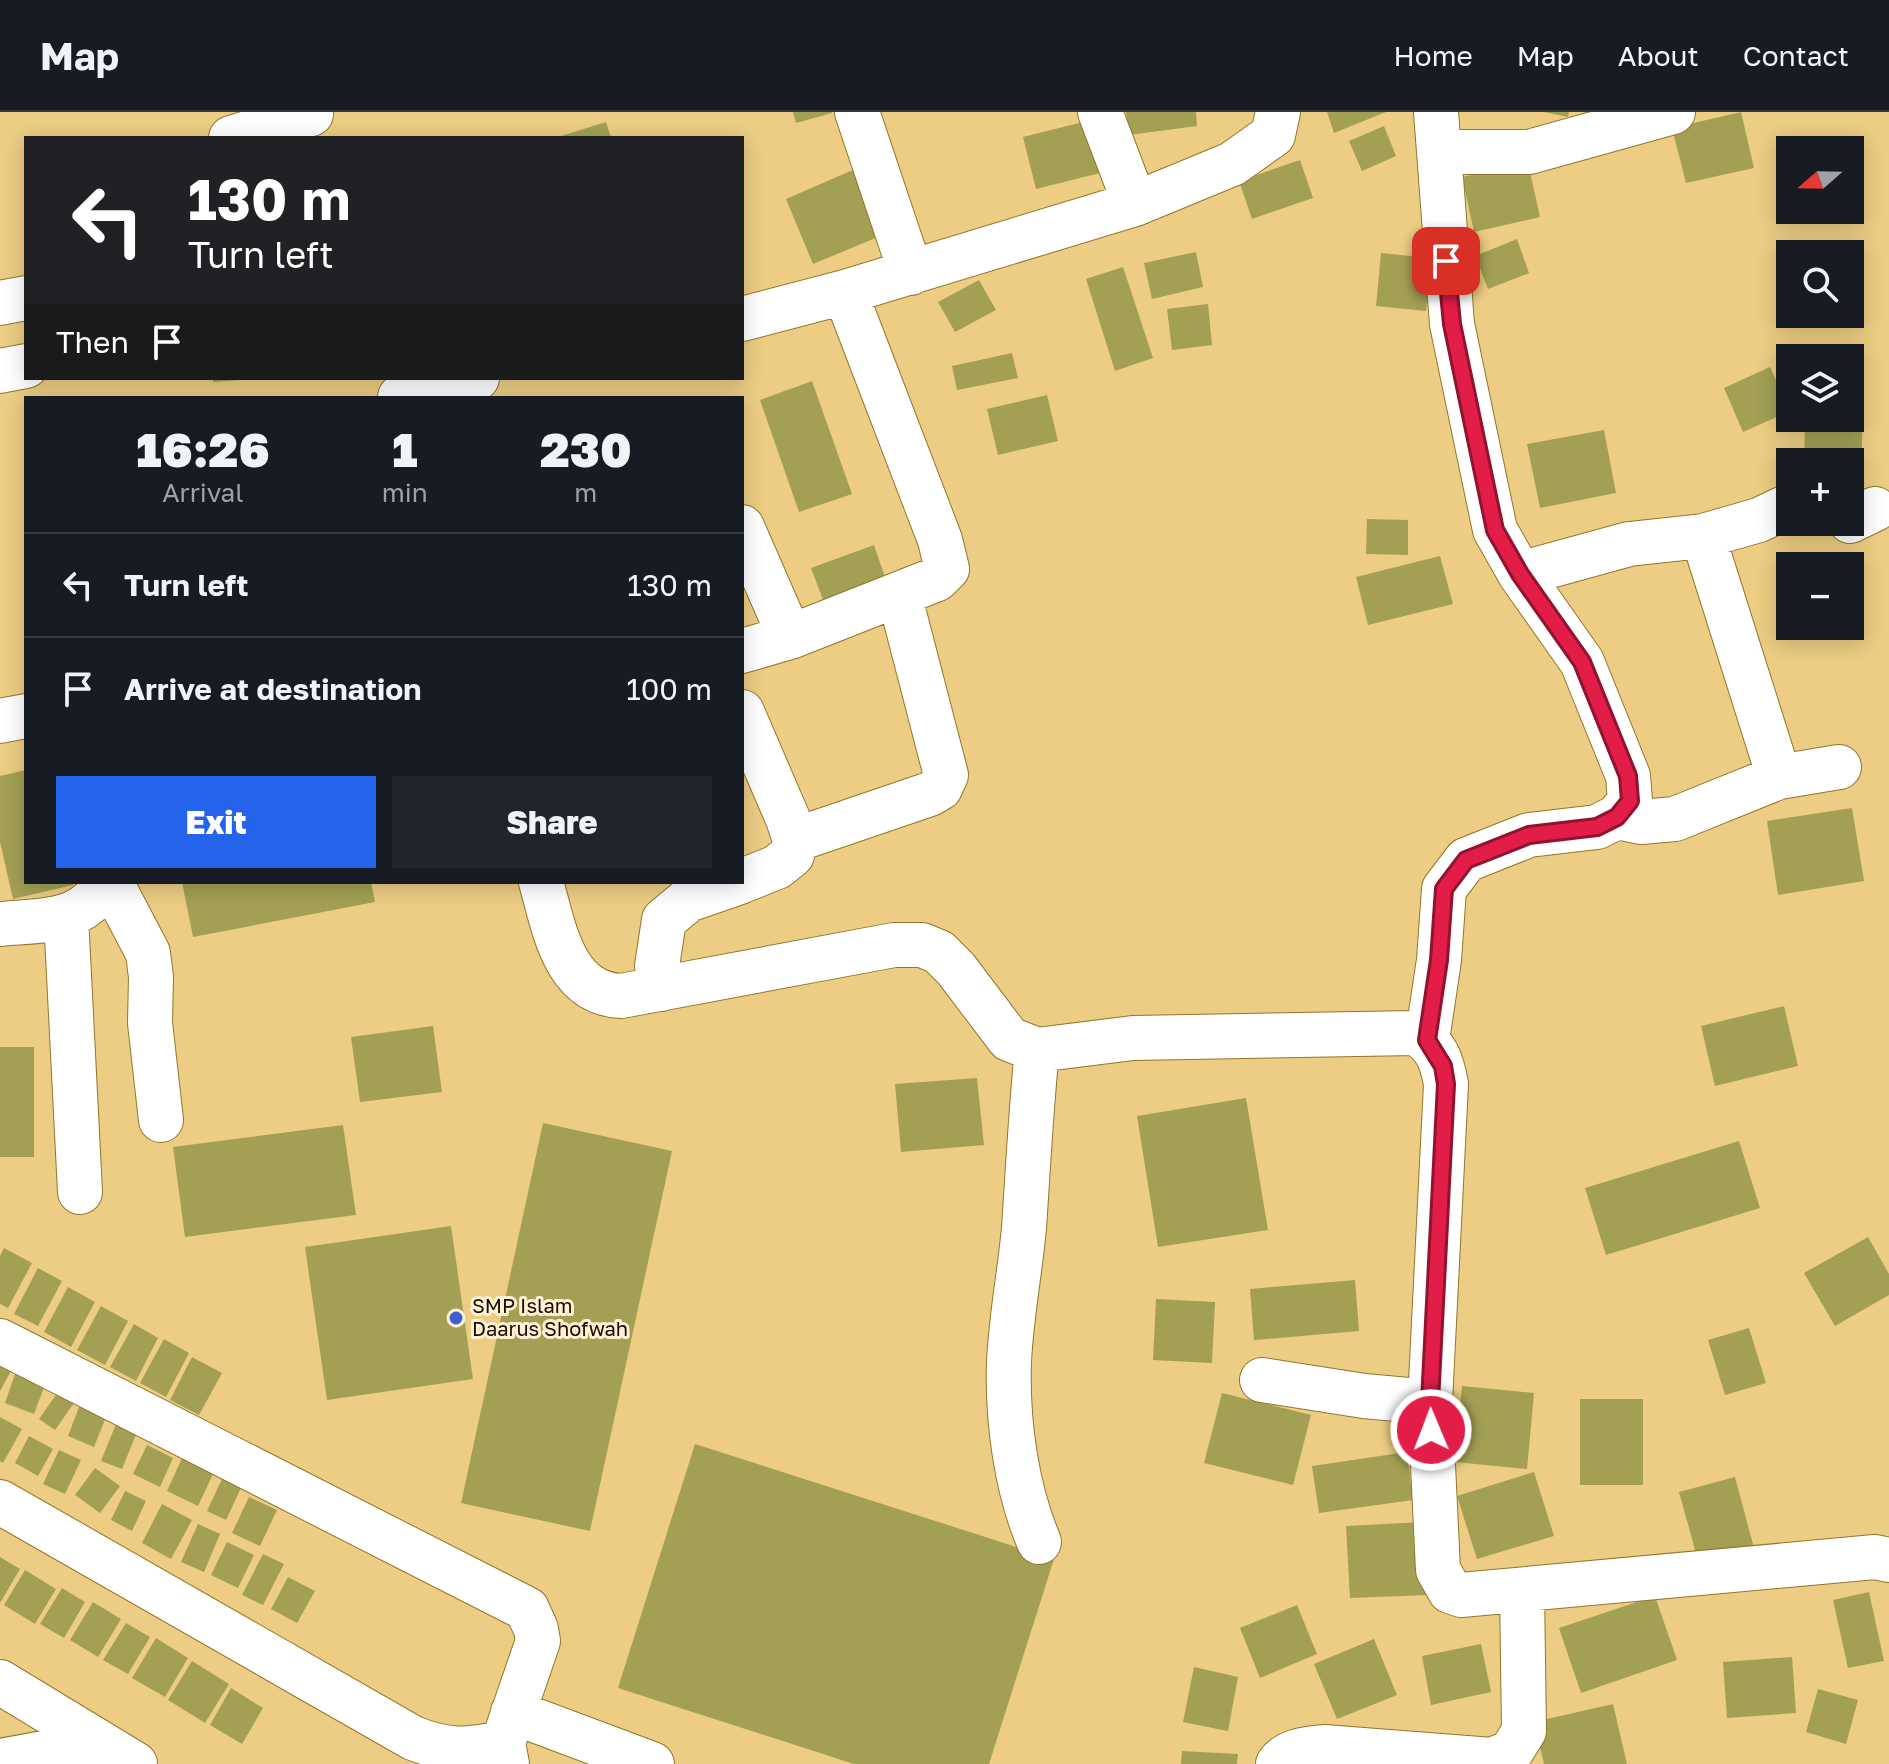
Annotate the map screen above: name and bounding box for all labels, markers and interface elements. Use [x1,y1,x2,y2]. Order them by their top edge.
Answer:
text: Map [40,33,119,78]
text: Home [1394,39,1473,72]
text: Map [1517,39,1574,72]
text: About [1618,39,1699,72]
text: Contact [1743,39,1849,72]
north arrow [1776,136,1864,224]
map controls [1776,136,1864,640]
text: 130 m [188,165,350,232]
icon: left [56,168,160,272]
pin [1412,227,1480,295]
text: Turn left [188,233,334,276]
icon: arrive [1424,239,1468,283]
button: search [1776,240,1864,328]
icon: arrive [145,320,189,364]
text: Then [56,324,129,360]
button: layers [1776,344,1864,432]
text: 16:26 [136,420,270,478]
text: 1 [392,420,417,478]
text: 230 [540,420,632,478]
button: + [1776,448,1864,536]
text: Arrival [162,477,244,508]
text: min [382,477,428,508]
text: m [574,477,597,508]
button: − [1776,552,1864,640]
icon: left [56,563,100,607]
text: Turn left [124,567,249,603]
text: 130 m [627,567,712,603]
icon: arrive [56,667,100,711]
text: Arrive at destination [124,671,421,707]
text: 100 m [626,671,712,707]
button: Exit [56,776,376,868]
button: Share [392,776,712,868]
place label: SMP Islam Daarus Shofwah [472,1293,628,1340]
marker: SMP Islam Daarus Shofwah [447,1309,465,1327]
position arrow [1389,1388,1473,1472]

